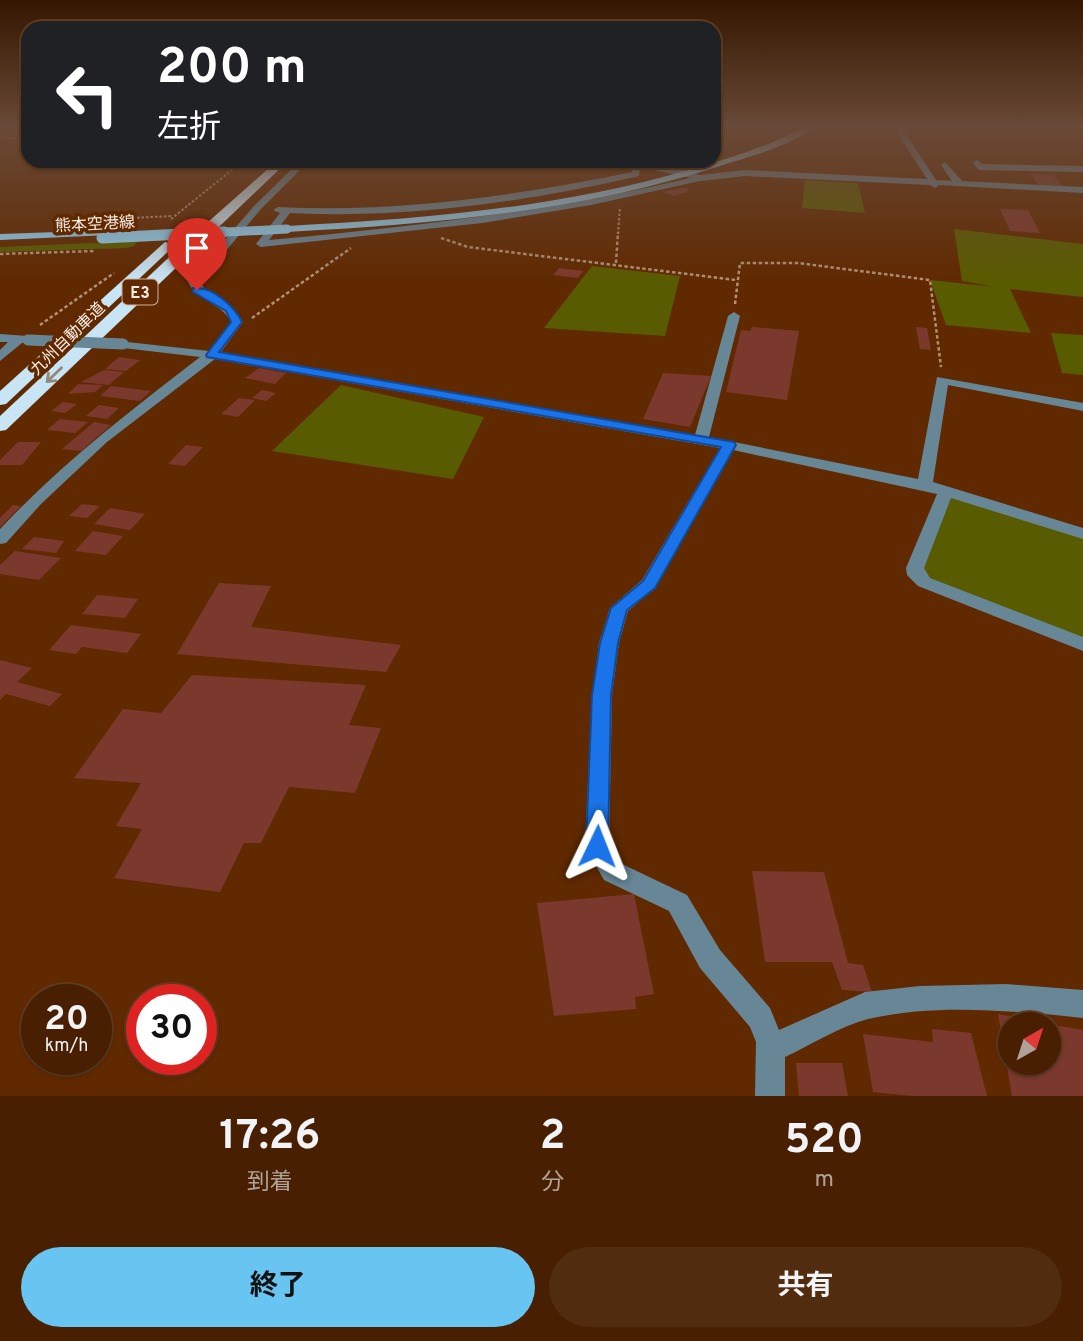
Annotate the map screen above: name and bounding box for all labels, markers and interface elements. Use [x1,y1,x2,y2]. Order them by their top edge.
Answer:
text: 200 m [157,39,307,101]
icon: left [42,49,133,140]
text: 左折 [157,109,221,149]
street label: 熊本空港線 [55,213,136,237]
pin [167,218,227,290]
icon: arrive [178,229,216,267]
road number: E3 [122,280,158,304]
street label: 九州自動車道 [27,299,110,380]
one-way arrow [46,366,63,383]
position arrow [560,809,634,883]
speed limit sign: 30 [126,984,217,1075]
text: 20 [44,998,89,1042]
north arrow [998,1012,1060,1074]
map controls [998,1012,1061,1075]
text: km/h [45,1035,88,1058]
text: 17:26 [219,1111,320,1164]
text: 2 [540,1111,565,1164]
text: 520 [785,1115,864,1168]
text: m [814,1166,834,1195]
text: 到着 [247,1169,293,1198]
text: 分 [541,1169,564,1198]
button: 終了 [21,1247,535,1327]
button: 共有 [549,1247,1062,1327]

